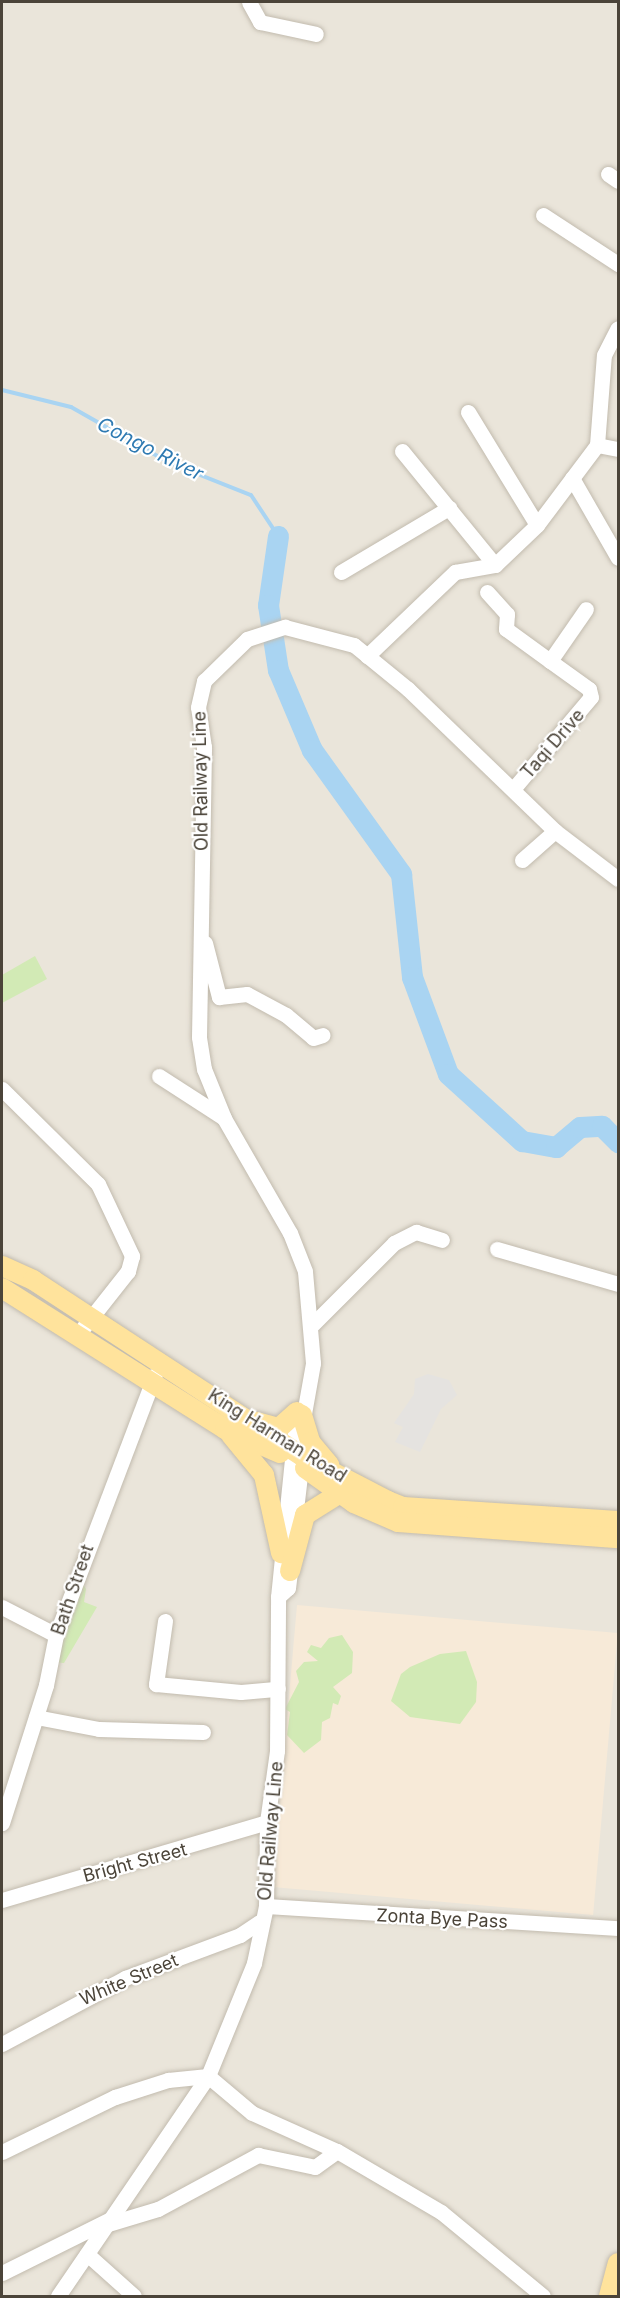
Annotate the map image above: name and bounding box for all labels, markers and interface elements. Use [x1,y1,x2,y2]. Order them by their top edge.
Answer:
water label: Congo River [93,412,207,486]
street label: Taqi Drive [517,705,589,783]
street label: Old Railway Line [189,711,213,851]
street label: King Harman Road [204,1385,350,1487]
street label: Bath Street [47,1542,99,1638]
street label: Old Railway Line [254,1760,288,1902]
street label: Bright Street [81,1839,189,1887]
street label: Zonta Bye Pass [376,1905,508,1933]
street label: White Street [77,1950,181,2010]

